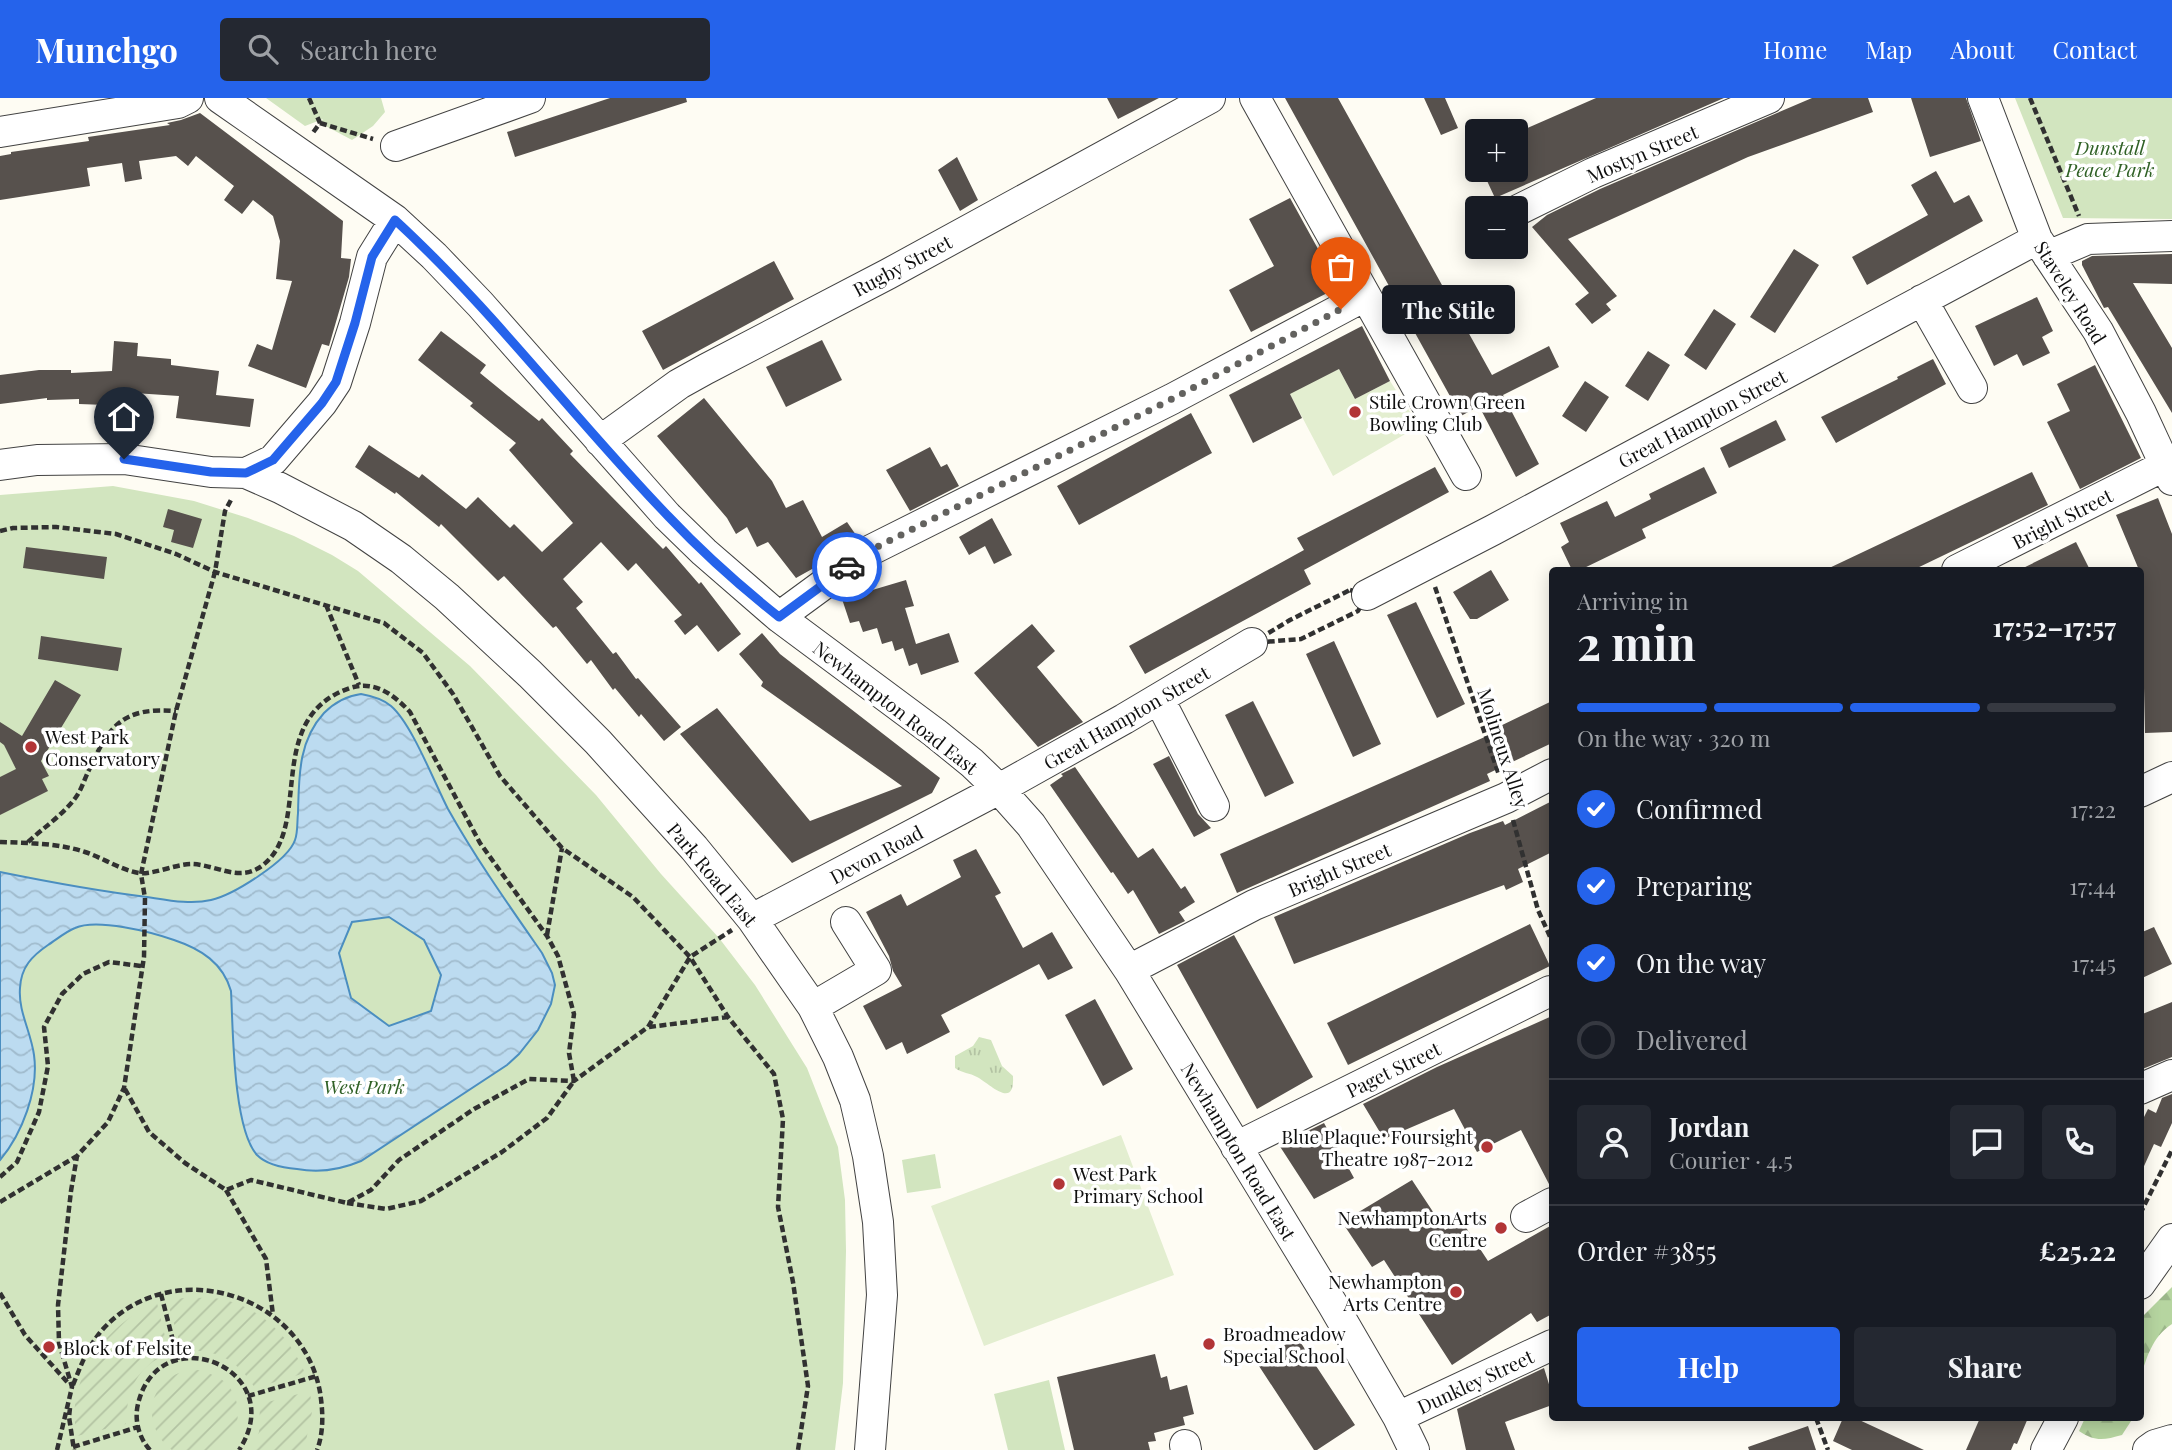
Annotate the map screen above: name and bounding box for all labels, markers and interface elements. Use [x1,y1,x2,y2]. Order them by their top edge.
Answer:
search box [220,18,710,81]
text: Munchgo [35,27,178,71]
icon: search [244,30,282,68]
text: Search here [300,32,437,67]
text: Home [1763,33,1827,65]
text: Map [1865,33,1912,65]
text: About [1950,33,2014,65]
text: Contact [2052,33,2137,65]
street label: Mostyn Street [1582,118,1702,188]
map controls [1465,119,1528,259]
button: + [1465,119,1528,182]
park label: Dunstall Peace Park [2064,134,2155,182]
button: − [1465,196,1528,259]
street label: Rugby Street [848,228,956,302]
street label: Staveley Road [2029,236,2113,348]
pin [1311,237,1371,309]
icon: bag [1322,248,1360,286]
callout: The Stile [1383,284,1516,333]
text: The Stile [1402,294,1495,325]
street label: Great Hampton Street [1613,362,1791,473]
pin [94,387,154,459]
place label: Stile Crown Green Bowling Club [1369,388,1526,436]
icon: home [105,398,143,436]
marker: Stile Crown Green Bowling Club [1347,404,1363,420]
street label: Bright Street [2007,482,2117,554]
courier [812,532,882,602]
icon: car [828,548,866,586]
text: Arriving in [1577,585,1689,616]
text: 17:52–17:57 [1993,609,2116,644]
text: 2 min [1577,611,1696,673]
street label: Newhampton Road East [808,634,984,780]
street label: Great Hampton Street [1038,659,1214,775]
street label: Molineux Alley [1472,685,1536,812]
text: On the way · 320 m [1577,722,1770,753]
place label: West Park Conservatory [44,723,161,771]
marker: West Park Conservatory [23,739,39,755]
icon: check [1577,790,1615,828]
text: Confirmed [1636,791,1763,826]
text: 17:22 [2070,793,2116,824]
street label: Park Road East [662,817,764,931]
street label: Devon Road [825,819,927,889]
street label: Bright Street [1284,836,1395,902]
icon: check [1577,867,1615,905]
text: Preparing [1636,868,1752,903]
text: 17:44 [2069,870,2116,901]
icon: check [1577,944,1615,982]
text: On the way [1636,945,1766,980]
text: 17:45 [2071,947,2116,978]
text: Delivered [1636,1022,1748,1057]
street label: Paget Street [1341,1035,1445,1103]
street label: Newhampton Road East [1176,1057,1302,1245]
park label: West Park [323,1073,405,1099]
button: person [1577,1105,1651,1179]
button: chat [1950,1105,2024,1179]
button: phone [2042,1105,2116,1179]
text: Jordan [1669,1109,1749,1144]
place label: Blue Plaque: Foursight Theatre 1987-2012 [1281,1123,1473,1171]
marker: Blue Plaque: Foursight Theatre 1987-2012 [1479,1139,1495,1155]
text: Courier · 4.5 [1669,1144,1793,1175]
place label: West Park Primary School [1072,1160,1204,1208]
marker: West Park Primary School [1051,1176,1067,1192]
place label: NewhamptonArts Centre [1338,1204,1487,1252]
marker: NewhamptonArts Centre [1493,1220,1509,1236]
text: Order #3855 [1577,1233,1716,1268]
text: £25.22 [2039,1233,2116,1268]
place label: Newhampton Arts Centre [1328,1268,1443,1316]
marker: Newhampton Arts Centre [1448,1284,1464,1300]
place label: Broadmeadow Special School [1223,1320,1346,1368]
button: Help [1577,1327,1840,1407]
button: Share [1854,1327,2116,1407]
place label: Block of Felsite [63,1334,192,1360]
marker: Broadmeadow Special School [1201,1336,1217,1352]
marker: Block of Felsite [41,1339,57,1355]
street label: Dunkley Street [1413,1343,1538,1419]

